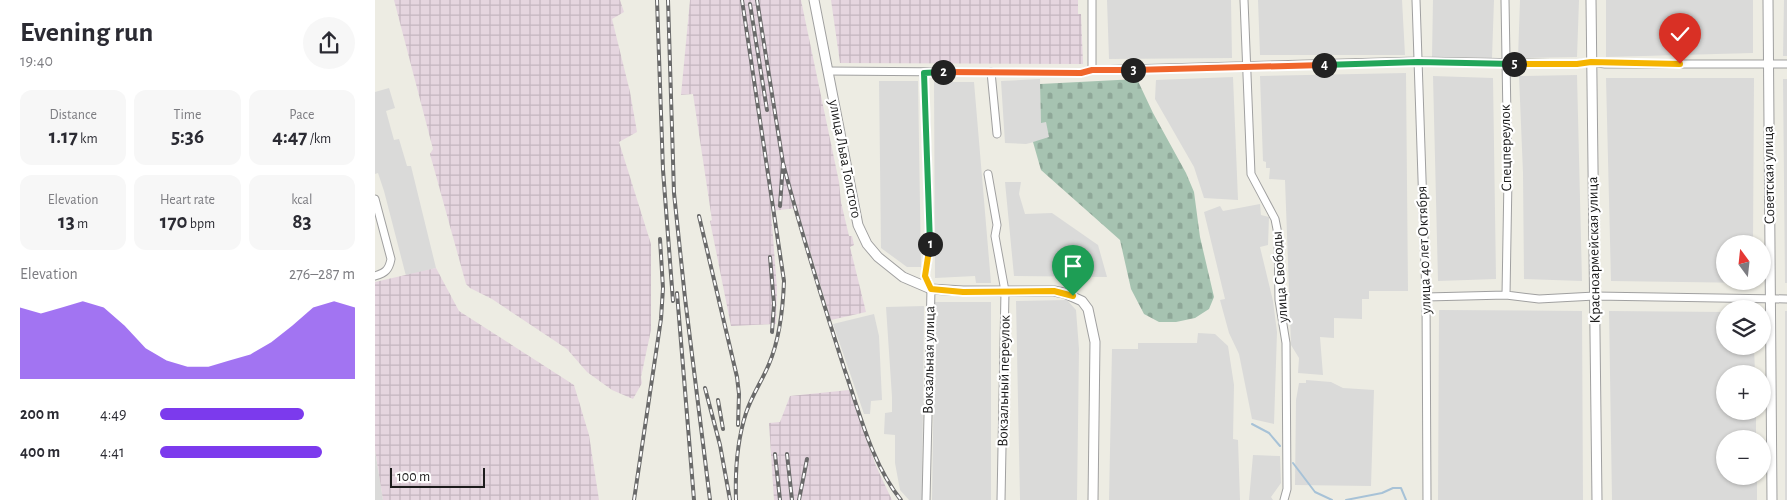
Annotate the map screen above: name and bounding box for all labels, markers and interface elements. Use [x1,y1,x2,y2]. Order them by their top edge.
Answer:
pin [1659,13,1701,64]
button: share [303,17,355,69]
text: Evening run [20,19,153,47]
icon: check [1666,20,1694,48]
pin: 4 [1311,52,1337,78]
pin: 5 [1501,52,1527,76]
text: 19:40 [20,53,53,69]
text: 5 [1511,57,1518,71]
pin: 3 [1121,58,1145,82]
text: 4 [1321,58,1328,72]
pin: 2 [931,60,955,84]
text: 3 [1130,63,1137,77]
text: 2 [940,65,947,79]
street label: улица Льва Толстого [826,98,864,219]
street label: Спецпереулок [1498,104,1514,192]
text: Distance [49,108,97,122]
text: Time [174,108,201,122]
text: Pace [289,108,314,122]
street label: Советская улица [1761,125,1777,224]
text: 1.17 [49,126,78,147]
text: 5:36 [171,126,204,147]
text: 4:47 [272,126,307,147]
text: km [78,132,98,146]
text: /km [307,132,331,146]
street label: Красноармейская улица [1585,176,1603,324]
street label: улица 40 лет Октября [1414,186,1434,315]
text: Elevation [48,193,98,207]
text: Heart rate [160,193,215,207]
text: kcal [291,193,313,207]
text: 13 [58,211,75,232]
text: 170 [160,211,187,232]
text: 83 [292,211,312,232]
text: m [75,217,88,231]
text: bpm [187,217,215,231]
street label: улица Свободы [1269,231,1291,324]
pin: 1 [917,232,943,256]
north arrow [1716,235,1771,290]
map controls [1716,235,1771,485]
text: 1 [928,237,933,251]
pin [1052,245,1094,296]
icon: arrive [1059,252,1087,280]
text: Elevation [20,266,78,282]
text: 276–287 m [289,266,355,282]
button: layers [1716,300,1771,355]
street label: Вокзальная улица [921,306,937,414]
street label: Вокзальный переулок [995,315,1013,447]
button: + [1716,365,1771,420]
text: 200 m [20,406,60,422]
text: 4:49 [100,406,127,422]
button: − [1716,430,1771,485]
text: 400 m [20,444,60,460]
text: 4:41 [100,444,125,460]
scale bar [390,465,485,488]
text: 100 m [397,470,430,484]

